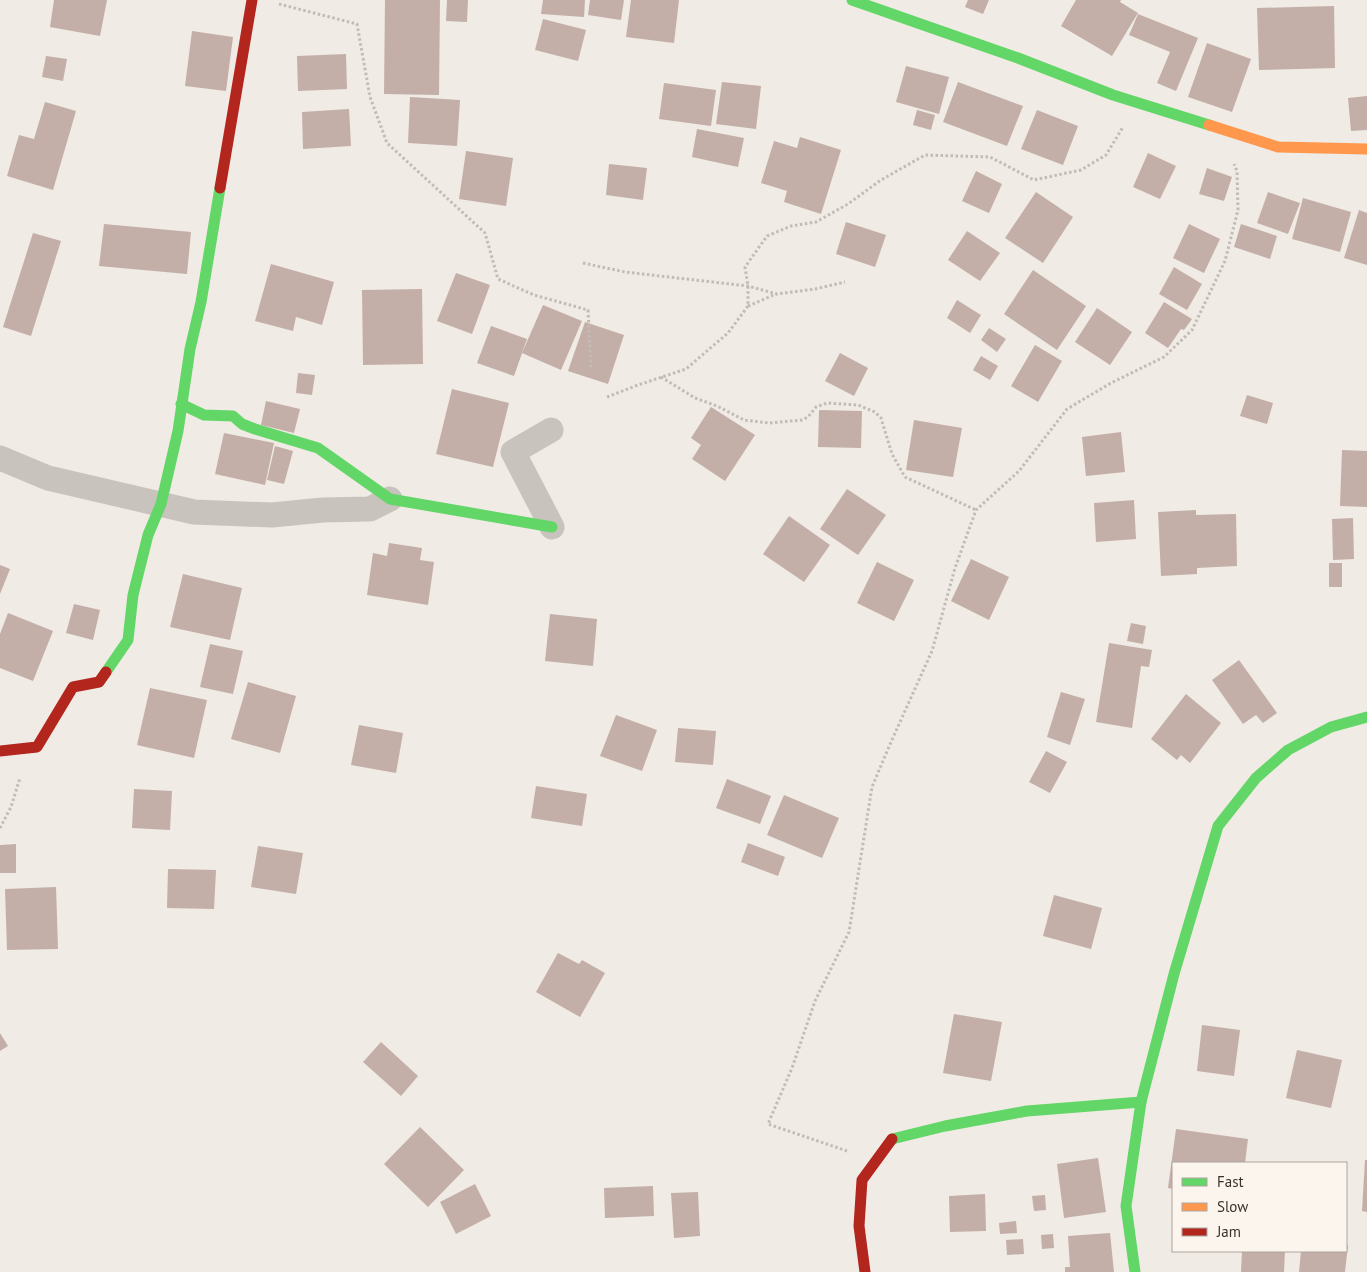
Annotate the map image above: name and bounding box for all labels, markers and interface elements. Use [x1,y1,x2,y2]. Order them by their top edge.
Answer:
legend [1172,1162,1347,1252]
text: Fast [1217,1172,1244,1191]
text: Slow [1217,1197,1248,1216]
text: Jam [1216,1222,1241,1241]

